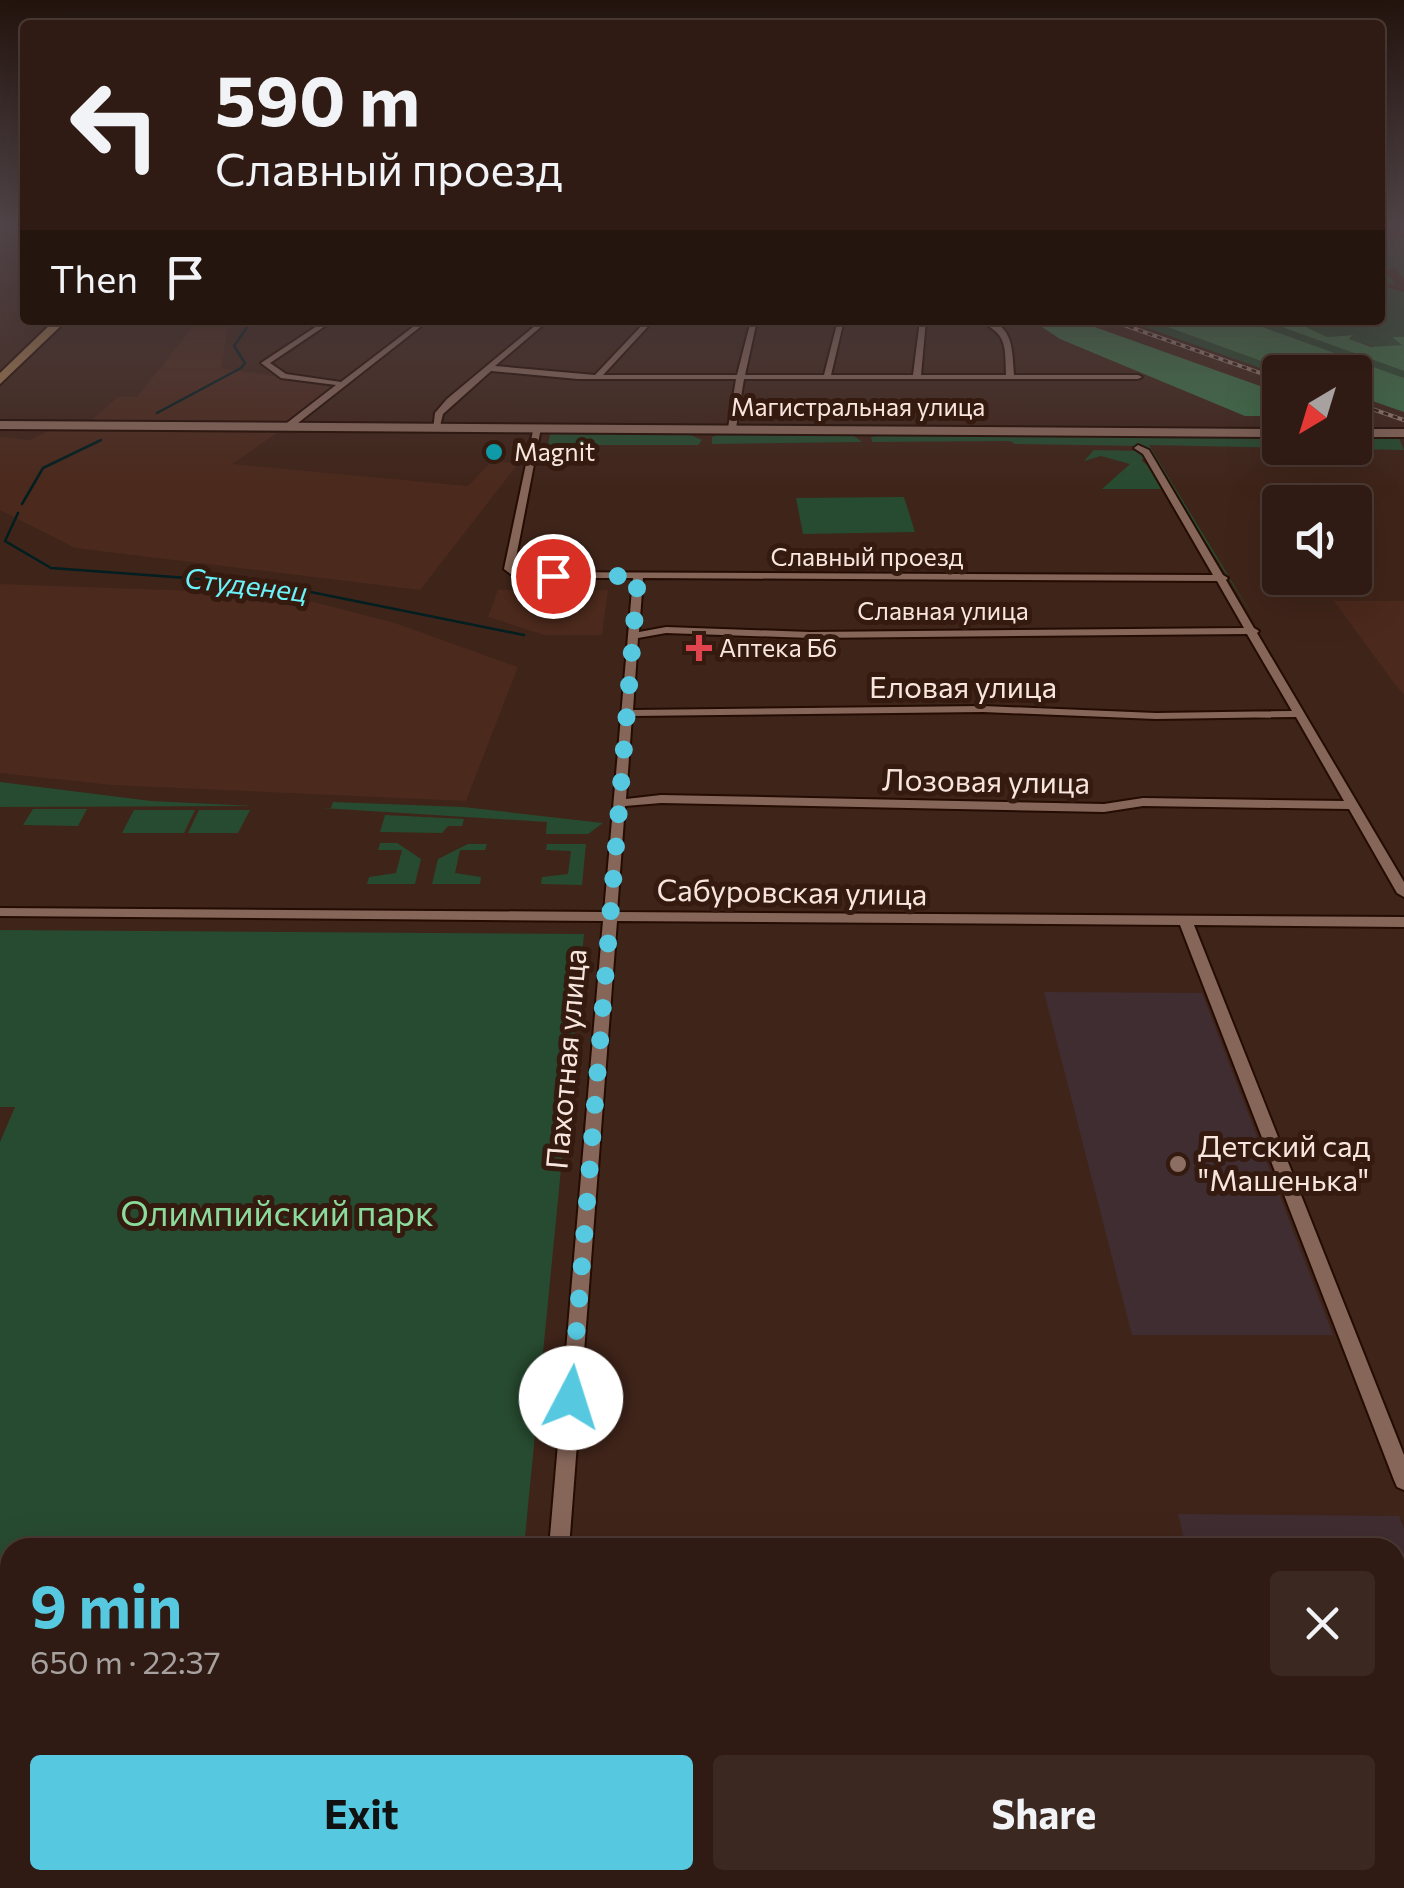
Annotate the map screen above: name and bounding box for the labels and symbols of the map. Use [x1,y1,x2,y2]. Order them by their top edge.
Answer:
north arrow [1262,355,1372,465]
street label: Магистральная улица [731,391,985,421]
place label: Magnit [514,436,595,466]
marker: Magnit [483,441,505,463]
pin [511,534,596,619]
street label: Славный проезд [771,541,964,571]
water label: Студенец [183,560,310,608]
street label: Славная улица [857,595,1029,625]
place label: Аптека Б6 [719,632,837,662]
marker: Аптека Б6 [688,637,710,659]
street label: Еловая улица [869,667,1057,704]
street label: Лозовая улица [882,759,1090,800]
street label: Сабуровская улица [656,870,928,911]
street label: Пахотная улица [536,947,593,1171]
place label: Детский сад "Машенька" [1198,1126,1370,1197]
marker: Детский сад "Машенька" [1167,1153,1189,1175]
park label: Олимпийский парк [120,1190,434,1233]
position arrow [519,1346,623,1450]

